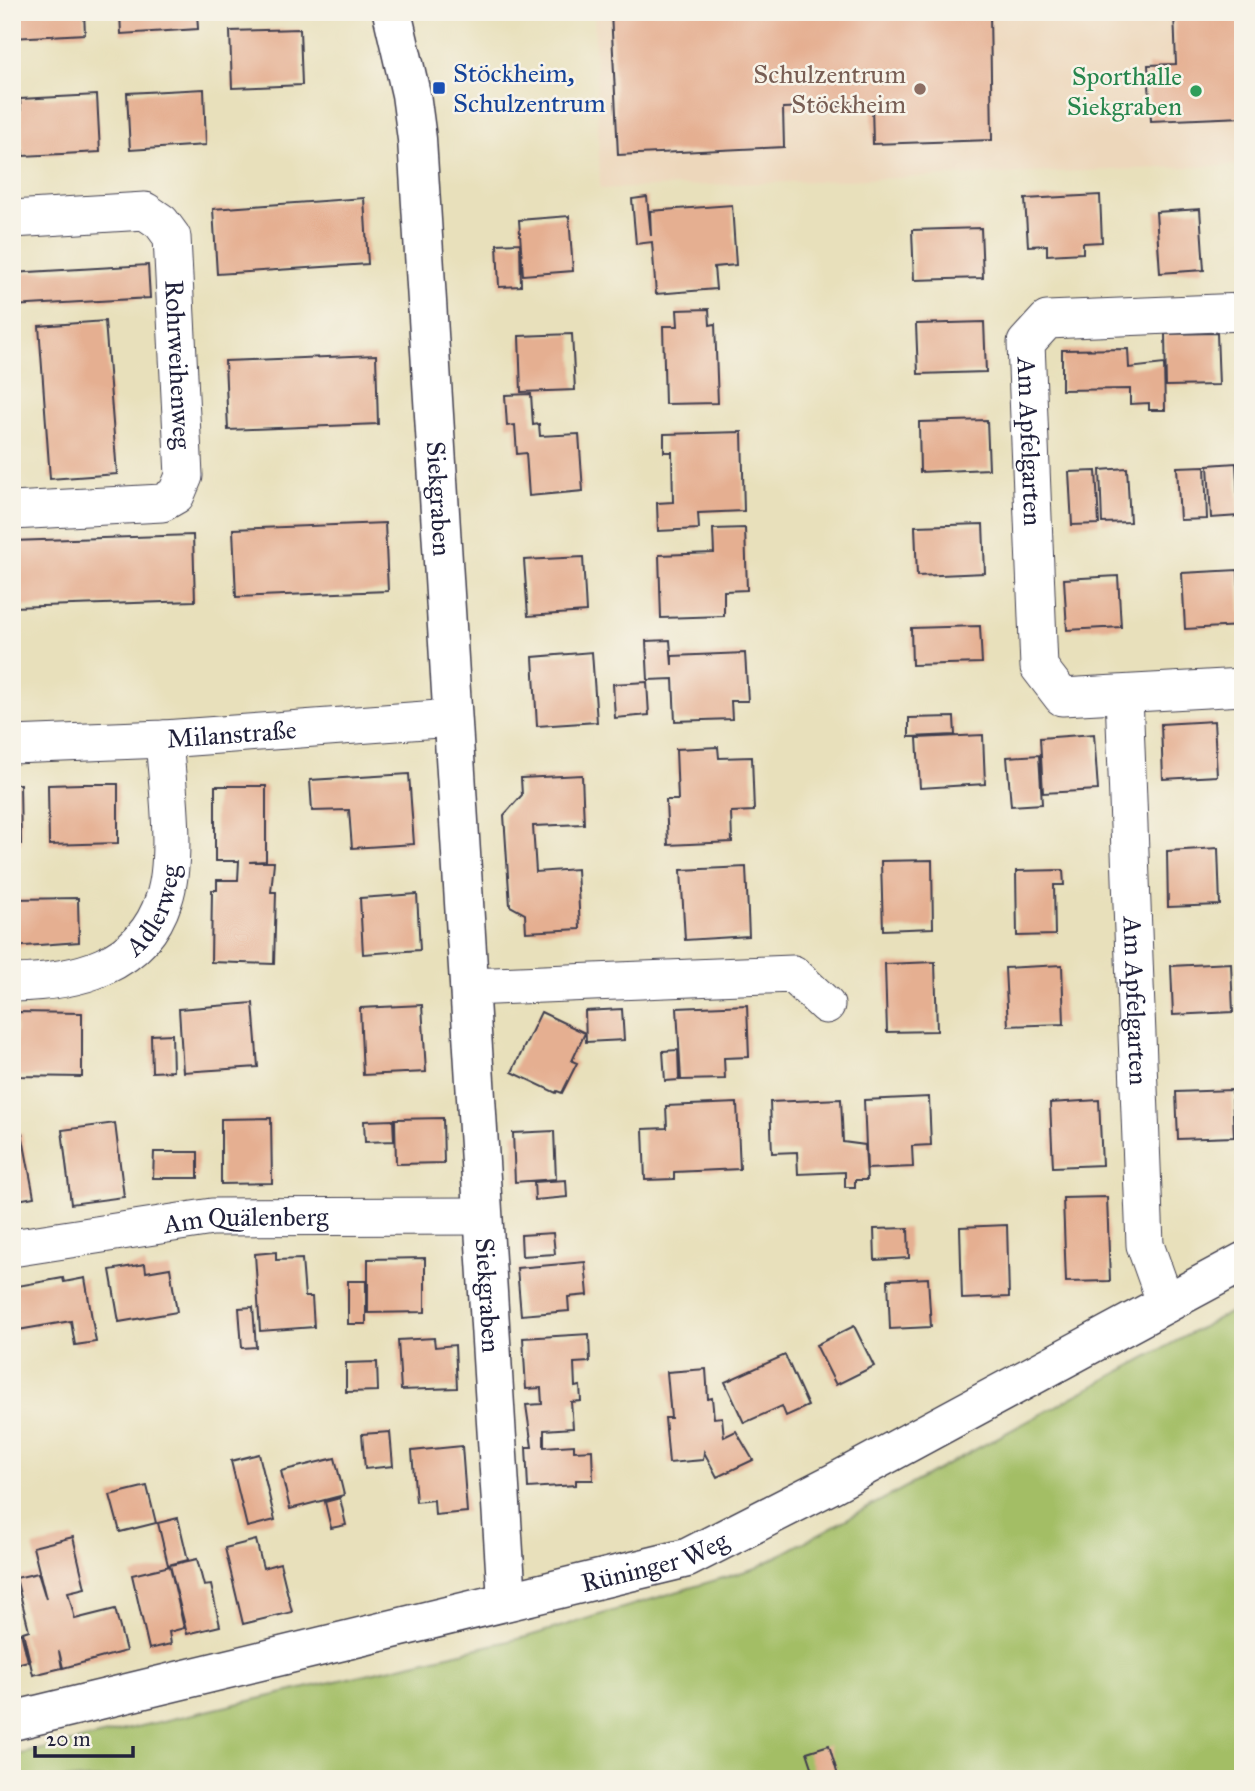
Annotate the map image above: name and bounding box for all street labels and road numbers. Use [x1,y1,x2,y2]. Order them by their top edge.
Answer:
street label: Rohrweihenweg [158,279,199,451]
street label: Am Apfelgarten [1011,356,1049,527]
street label: Siekgraben [420,440,459,557]
street label: Milanstraße [166,713,298,755]
street label: Adlerweg [118,862,186,963]
street label: Am Apfelgarten [1116,915,1155,1086]
street label: Am Quälenberg [160,1201,329,1240]
street label: Siekgraben [469,1237,508,1354]
street label: Rüninger Weg [578,1523,734,1599]

